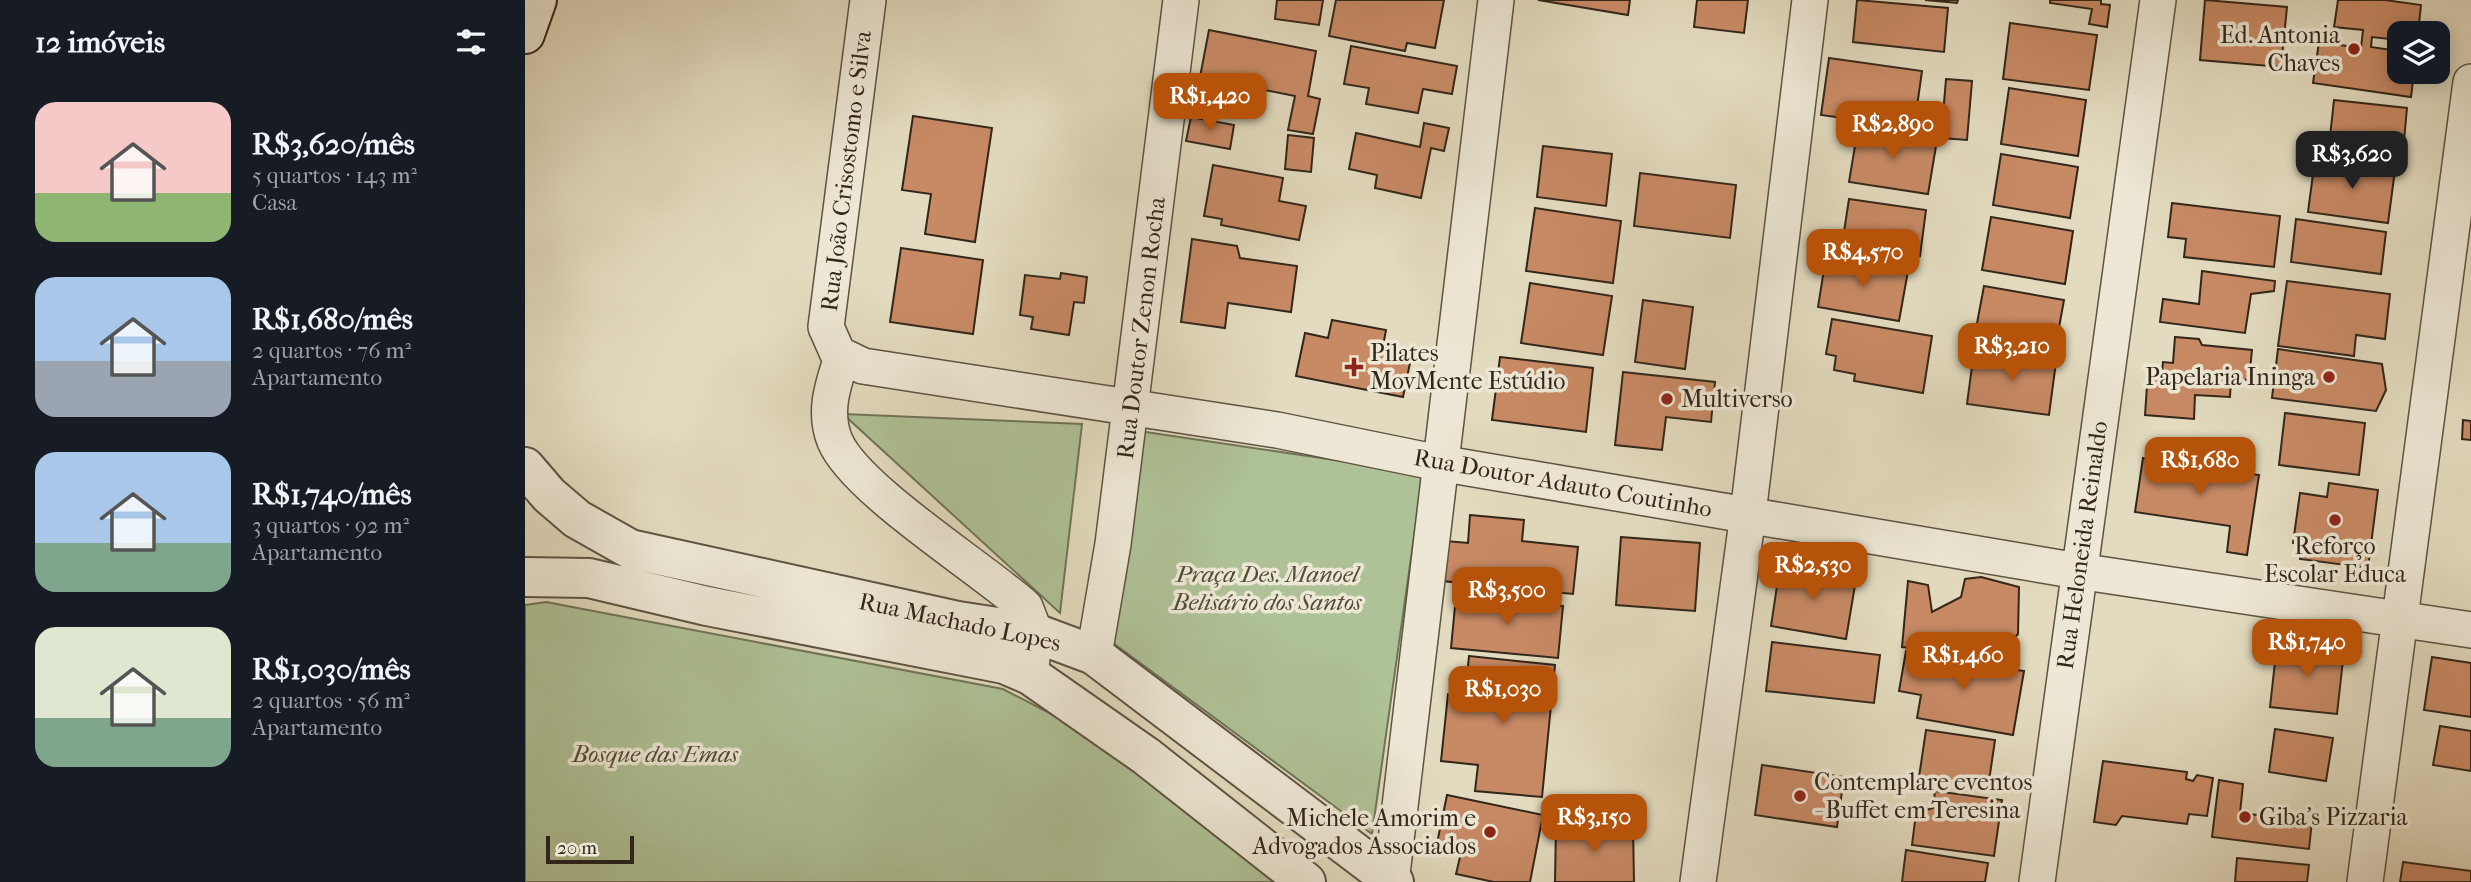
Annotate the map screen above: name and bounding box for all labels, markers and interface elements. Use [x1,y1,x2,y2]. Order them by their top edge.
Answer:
place label: Ed. Antonia Chaves [2220,21,2341,77]
map controls [2387,21,2450,84]
button: layers [2387,21,2450,84]
icon: filters [452,23,490,61]
text: 12 imóveis [35,25,165,60]
street label: Rua João Crisostomo e Silva [815,28,877,313]
marker: Ed. Antonia Chaves [2346,41,2362,57]
pin: R$1,420 [1145,74,1275,133]
text: R$1,420 [1169,82,1251,109]
pin: R$2,890 [1828,102,1958,161]
text: R$2,890 [1852,110,1934,137]
text: R$3,620/mês [252,127,415,162]
icon: home [91,130,175,214]
pin: R$3,620 [2287,132,2417,191]
text: R$3,620 [2312,140,2392,167]
text: 5 quartos · 143 m² [252,162,417,189]
text: Casa [252,189,297,216]
street label: Rua Doutor Zenon Rocha [1111,194,1171,461]
pin: R$4,570 [1798,230,1928,289]
text: R$4,570 [1823,238,1903,265]
text: R$1,680/mês [252,302,413,337]
icon: home [91,305,175,389]
pin: R$3,210 [1947,324,2077,383]
text: R$3,210 [1974,332,2050,359]
text: 2 quartos · 76 m² [252,337,411,364]
place label: Pilates MovMente Estúdio [1370,339,1566,395]
marker: Pilates MovMente Estúdio [1344,357,1364,377]
place label: Papelaria Ininga [2145,363,2316,391]
text: Apartamento [252,364,382,391]
marker: Papelaria Ininga [2321,369,2337,385]
place label: Multiverso [1681,385,1793,413]
marker: Multiverso [1659,391,1675,407]
street label: Rua Heloneida Reinaldo [2051,419,2113,671]
pin: R$1,680 [2135,438,2265,497]
street label: Rua Doutor Adauto Coutinho [1412,443,1714,523]
text: R$1,680 [2161,446,2239,473]
text: R$1,740/mês [252,477,412,512]
icon: home [91,480,175,564]
text: 3 quartos · 92 m² [252,512,409,539]
marker: Reforço Escolar Educa [2327,512,2343,528]
place label: Reforço Escolar Educa [2264,532,2407,588]
text: Apartamento [252,539,382,566]
pin: R$2,530 [1748,542,1878,602]
text: R$2,530 [1774,551,1852,578]
park label: Praça Des. Manoel Belisário dos Santos [1171,560,1362,616]
pin: R$3,500 [1442,568,1572,627]
text: R$3,500 [1468,576,1546,603]
street label: Rua Machado Lopes [856,587,1064,657]
pin: R$1,740 [2242,620,2372,679]
text: R$1,740 [2268,628,2346,655]
pin: R$1,460 [1898,632,2028,692]
text: R$1,460 [1922,641,2004,668]
text: R$1,030/mês [252,652,411,687]
icon: home [91,655,175,739]
pin: R$1,030 [1438,666,1568,726]
text: R$1,030 [1464,675,1542,702]
text: 2 quartos · 56 m² [252,687,410,714]
text: Apartamento [252,714,382,741]
park label: Bosque das Emas [570,740,738,768]
place label: Contemplare eventos - Buffet em Teresina [1814,768,2032,824]
marker: Contemplare eventos - Buffet em Teresina [1792,788,1808,804]
pin: R$3,150 [1529,794,1659,854]
text: R$3,150 [1557,803,1631,830]
place label: Giba's Pizzaria [2259,803,2409,831]
place label: Michele Amorim e Advogados Associados [1251,804,1476,860]
marker: Giba's Pizzaria [2237,809,2253,825]
marker: Michele Amorim e Advogados Associados [1482,824,1498,840]
scale bar [546,833,633,865]
text: 20 m [557,837,597,859]

